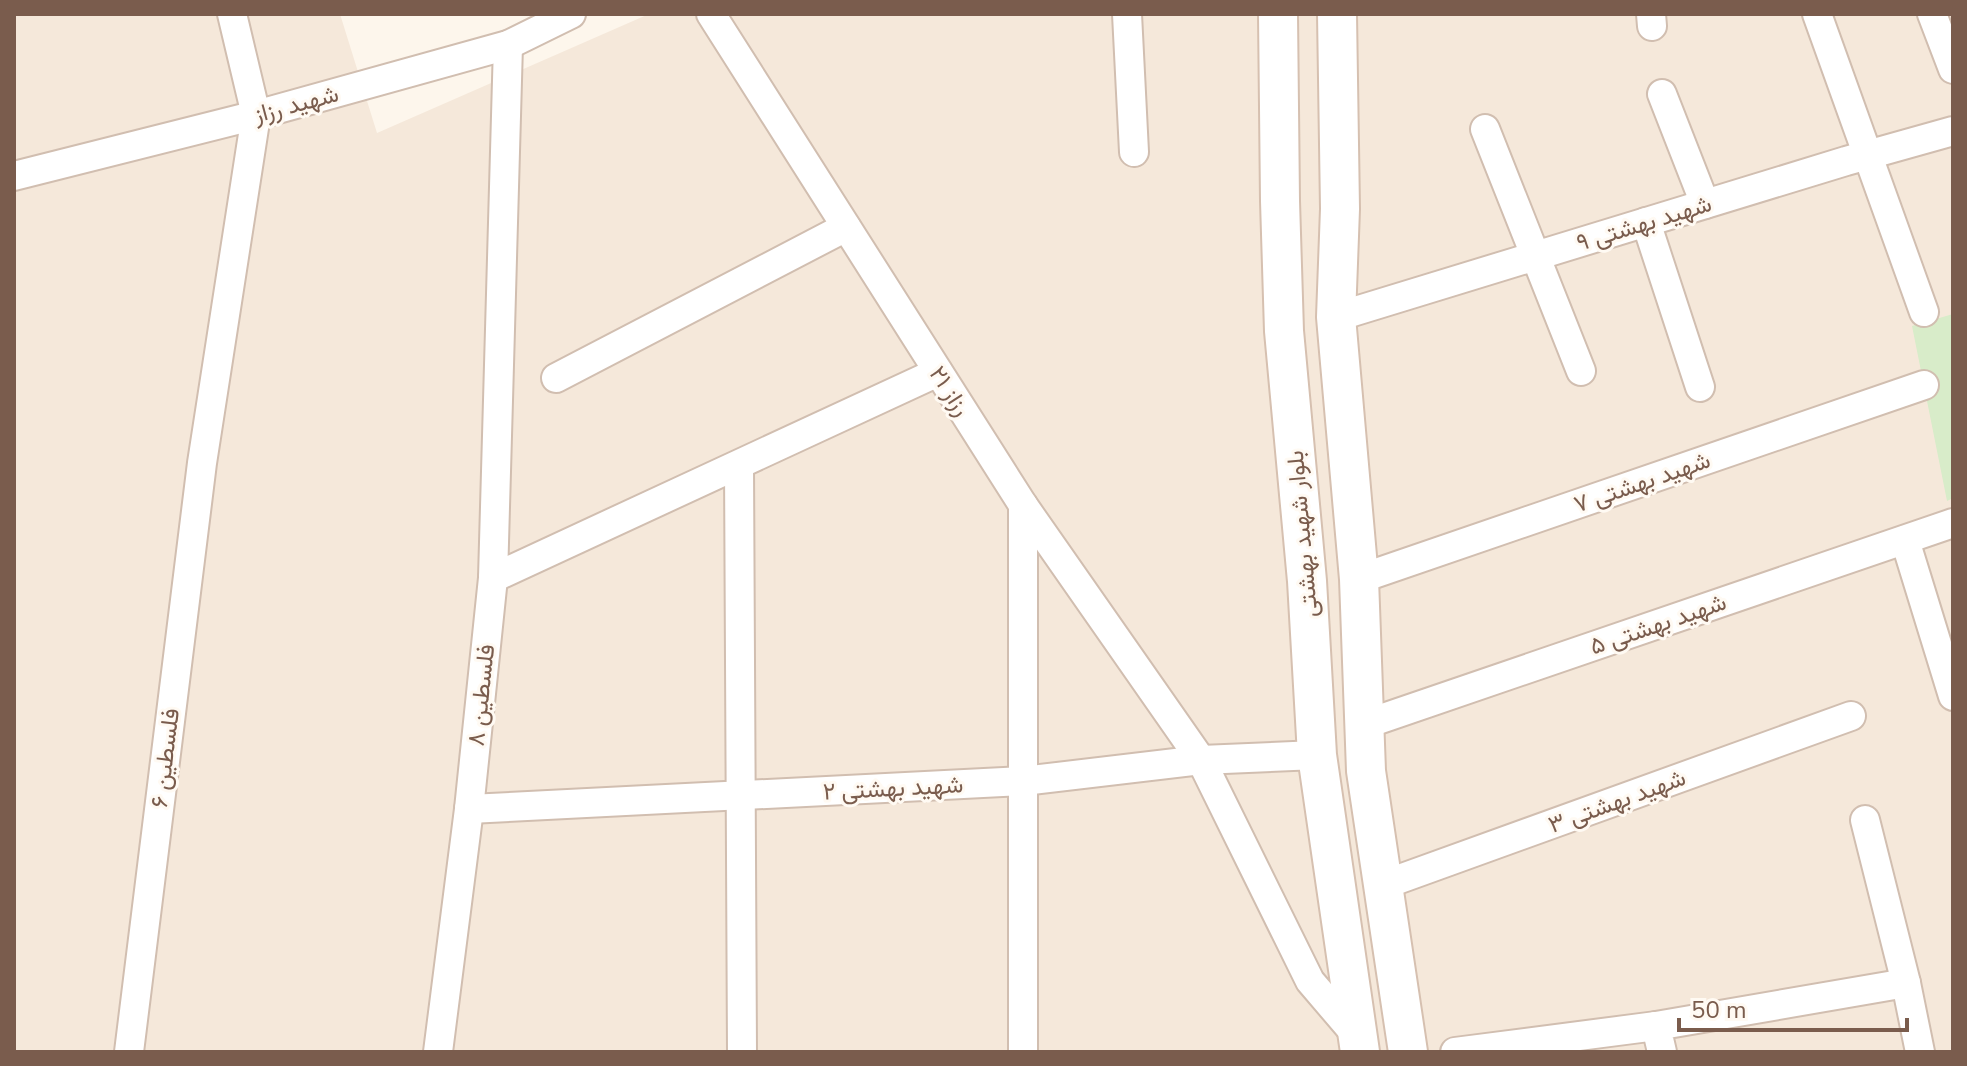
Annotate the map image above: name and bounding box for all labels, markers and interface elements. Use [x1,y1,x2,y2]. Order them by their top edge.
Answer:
street label: شهید رزاز [249,77,342,131]
street label: شهید بهشتی ۹ [1573,187,1715,259]
street label: رزاز ۲۱ [922,360,978,422]
street label: شهید بهشتی ۷ [1570,444,1714,520]
street label: بلوار شهید بهشتی [1279,449,1325,619]
street label: شهید بهشتی ۵ [1586,586,1730,662]
street label: فلسطین ۸ [460,643,502,747]
street label: فلسطین ۶ [143,707,187,809]
street label: شهید بهشتی ۳ [1544,761,1690,841]
street label: شهید بهشتی ۲ [822,768,964,808]
scale bar [1679,982,1907,1032]
text: 50 m [1691,994,1747,1026]

